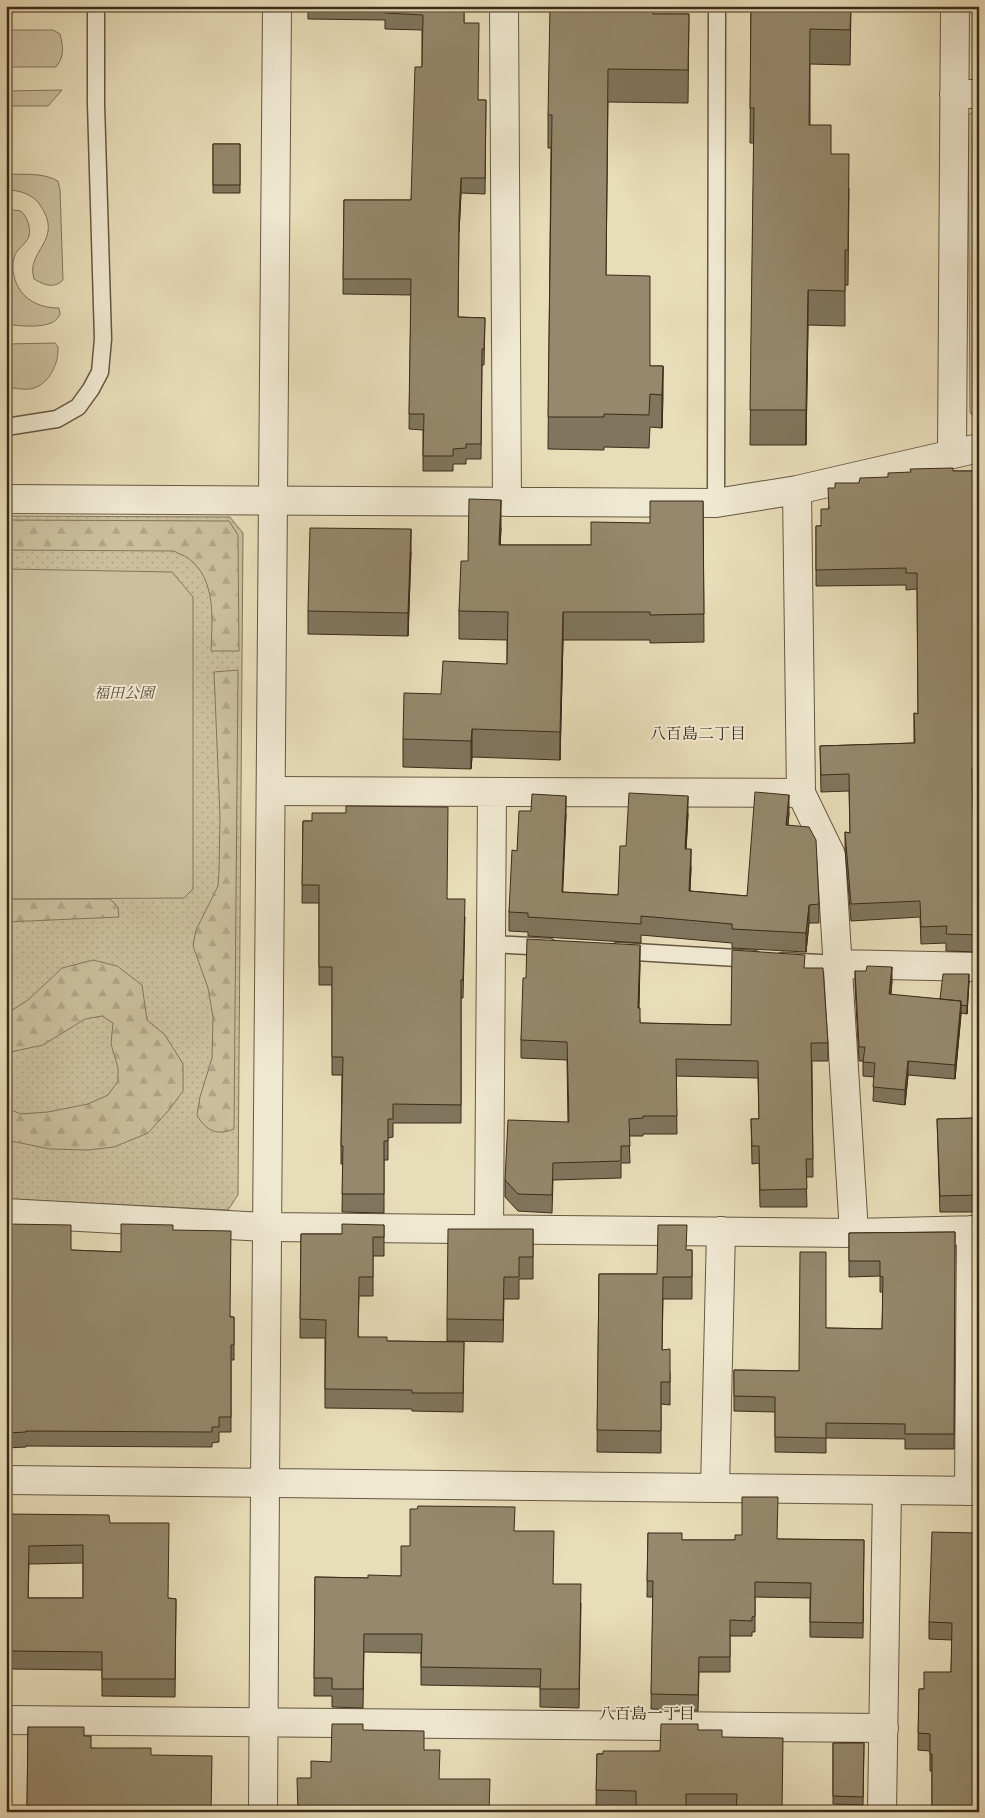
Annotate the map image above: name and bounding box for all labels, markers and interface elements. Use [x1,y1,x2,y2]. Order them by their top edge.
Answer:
park label: 福田公園 [94,684,157,703]
district label: 八百島二丁目 [650,724,746,744]
district label: 八百島一丁目 [599,1704,695,1724]

